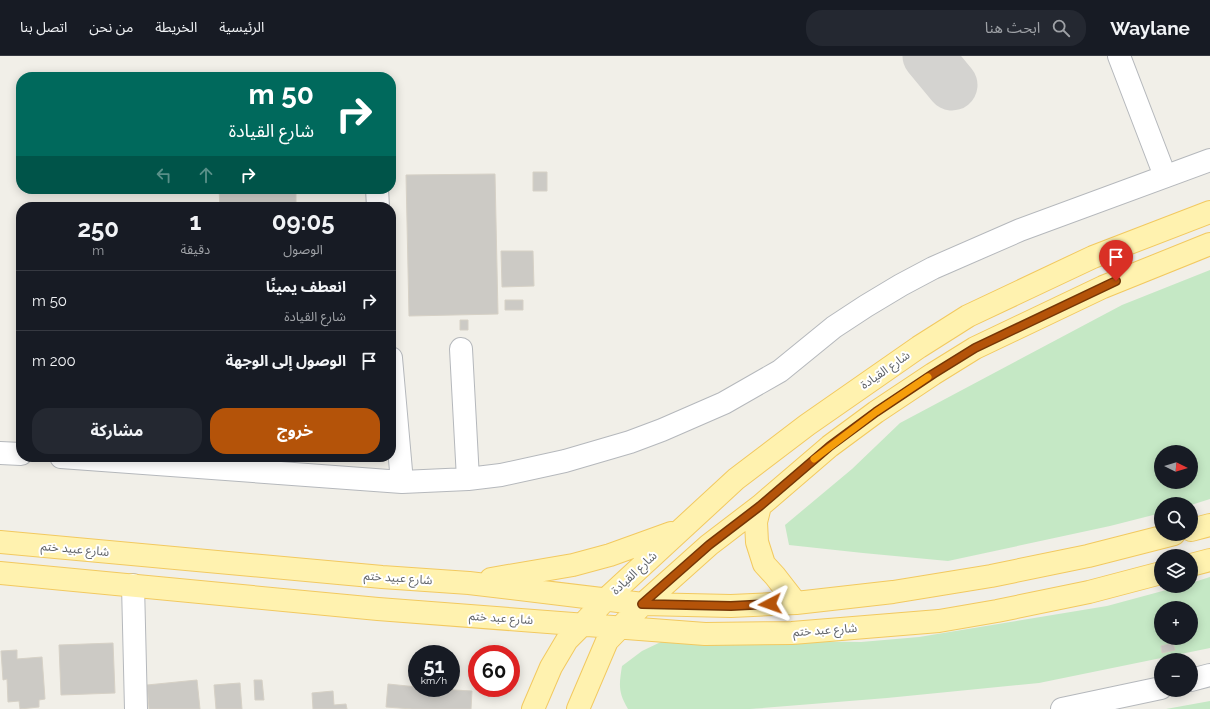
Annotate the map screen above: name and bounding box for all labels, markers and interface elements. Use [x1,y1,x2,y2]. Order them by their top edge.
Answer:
search box [806,10,1086,46]
icon: search [1050,17,1072,39]
text: Waylane [1110,17,1190,39]
text: اتصل بنا [20,19,67,35]
text: من نحن [89,19,133,35]
text: الخريطة [155,19,197,35]
text: الرئيسية [219,19,264,35]
text: ابحث هنا [985,19,1040,37]
text: 50 m [248,78,314,111]
icon: right [328,88,380,140]
text: شارع القيادة [229,120,314,141]
icon: left [153,164,175,186]
icon: ahead [195,164,217,186]
icon: right [237,164,259,186]
text: 1 [189,207,201,236]
text: 09:05 [272,207,335,236]
text: 250 [78,214,119,243]
pin [1099,240,1133,281]
text: دقيقة [181,242,210,257]
text: الوصول [283,242,323,257]
text: m [92,243,104,258]
icon: arrive [1105,246,1127,268]
text: انعطف يمينًا [266,278,346,296]
icon: right [358,290,380,312]
text: 50 m [32,292,67,310]
text: شارع القيادة [284,309,346,324]
street label: شارع القيادة [858,348,913,394]
icon: arrive [358,350,380,372]
text: 200 m [32,352,76,370]
text: الوصول إلى الوجهة [226,352,346,370]
button: مشاركة [32,408,202,454]
button: خروج [210,408,380,454]
north arrow [1154,445,1198,489]
map controls [1154,445,1198,697]
button: search [1154,497,1198,541]
street label: شارع عبيد ختم [40,539,110,561]
street label: شارع القيادة [608,548,661,599]
button: layers [1154,549,1198,593]
street label: شارع عبيد ختم [363,569,433,589]
position arrow [749,583,791,625]
button: + [1154,601,1198,645]
street label: شارع عبد ختم [468,609,534,629]
street label: شارع عبد ختم [792,621,858,641]
speed limit sign: 60 [468,645,520,697]
button: − [1154,653,1198,697]
text: 51 [424,654,444,678]
text: km/h [421,675,447,686]

